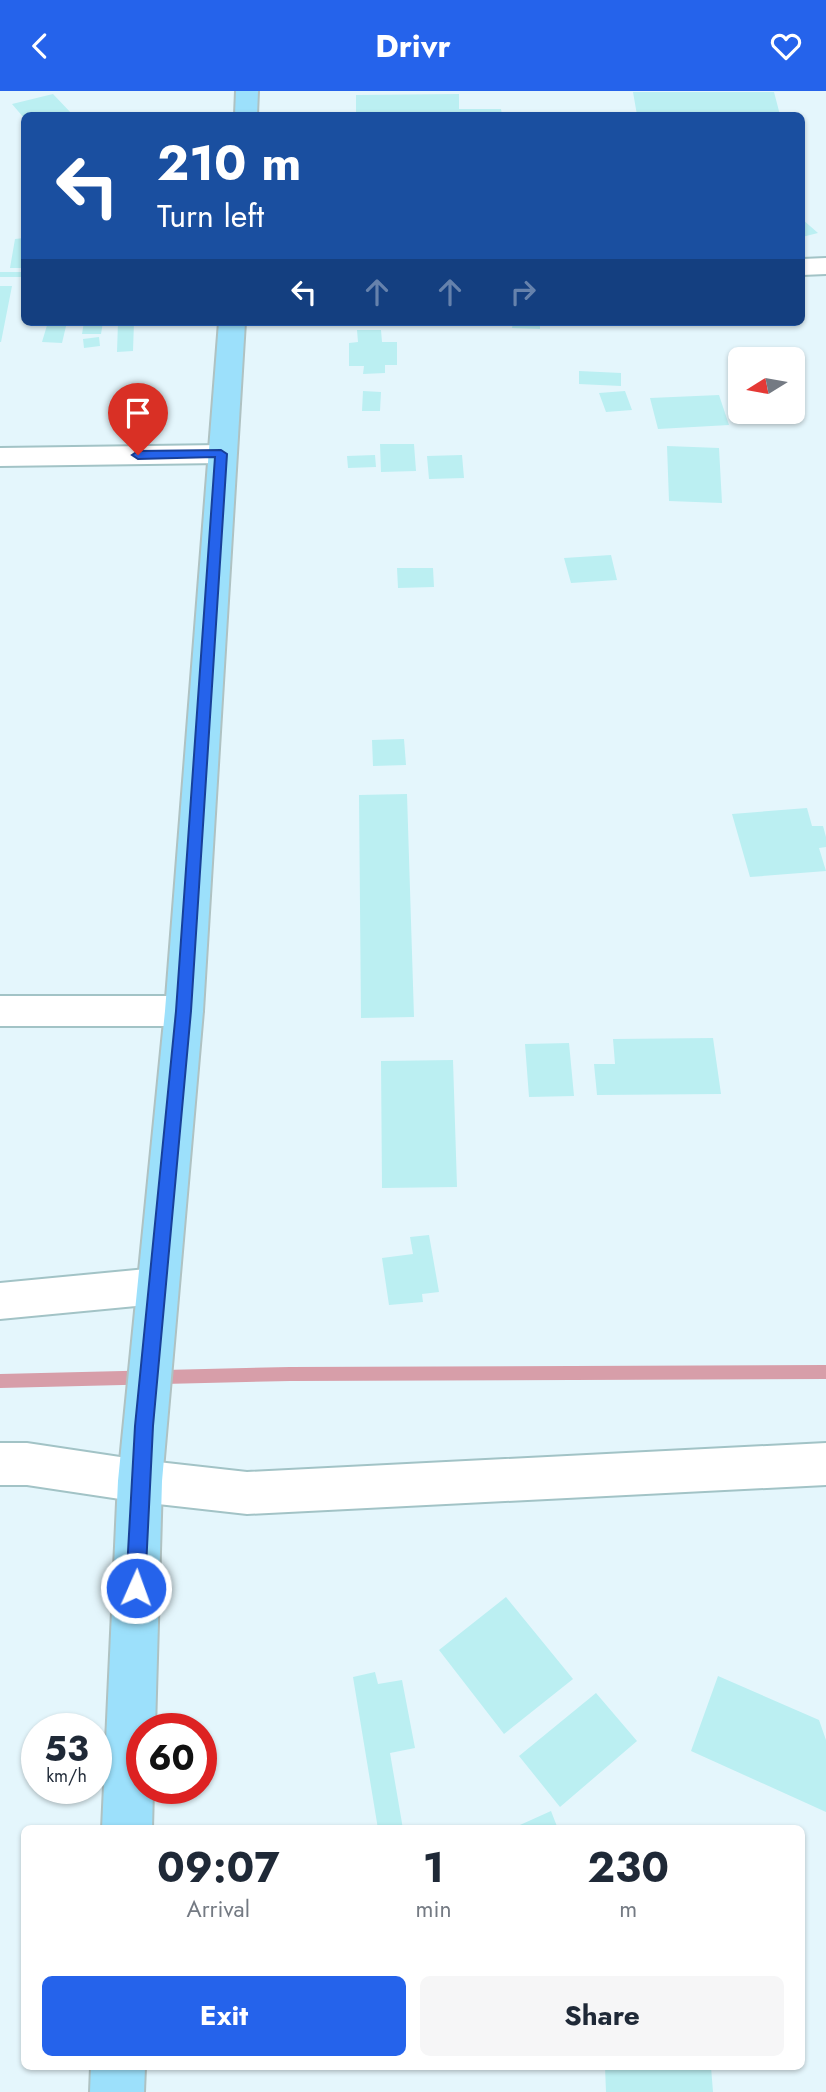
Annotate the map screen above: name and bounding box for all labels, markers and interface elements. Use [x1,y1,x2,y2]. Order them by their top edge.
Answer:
text: Drivr [375,23,451,69]
icon: back [21,27,59,65]
icon: heart [767,27,805,65]
text: 210 m [157,128,301,198]
icon: left [42,140,133,231]
text: Turn left [157,193,264,239]
icon: left [285,273,323,311]
icon: ahead [358,273,396,311]
icon: ahead [431,273,469,311]
icon: right [504,273,542,311]
north arrow [728,347,805,423]
map controls [728,347,805,424]
pin [108,383,168,455]
icon: arrive [119,394,157,432]
position arrow [99,1551,173,1625]
speed limit sign: 60 [126,1713,217,1804]
text: 53 [44,1724,89,1774]
text: km/h [46,1763,87,1789]
text: 09:07 [157,1837,280,1898]
text: 1 [423,1837,444,1898]
text: 230 [588,1837,669,1898]
text: Arrival [187,1892,250,1926]
text: min [416,1892,452,1926]
text: m [619,1892,637,1926]
button: Exit [42,1976,406,2056]
button: Share [420,1976,784,2056]

